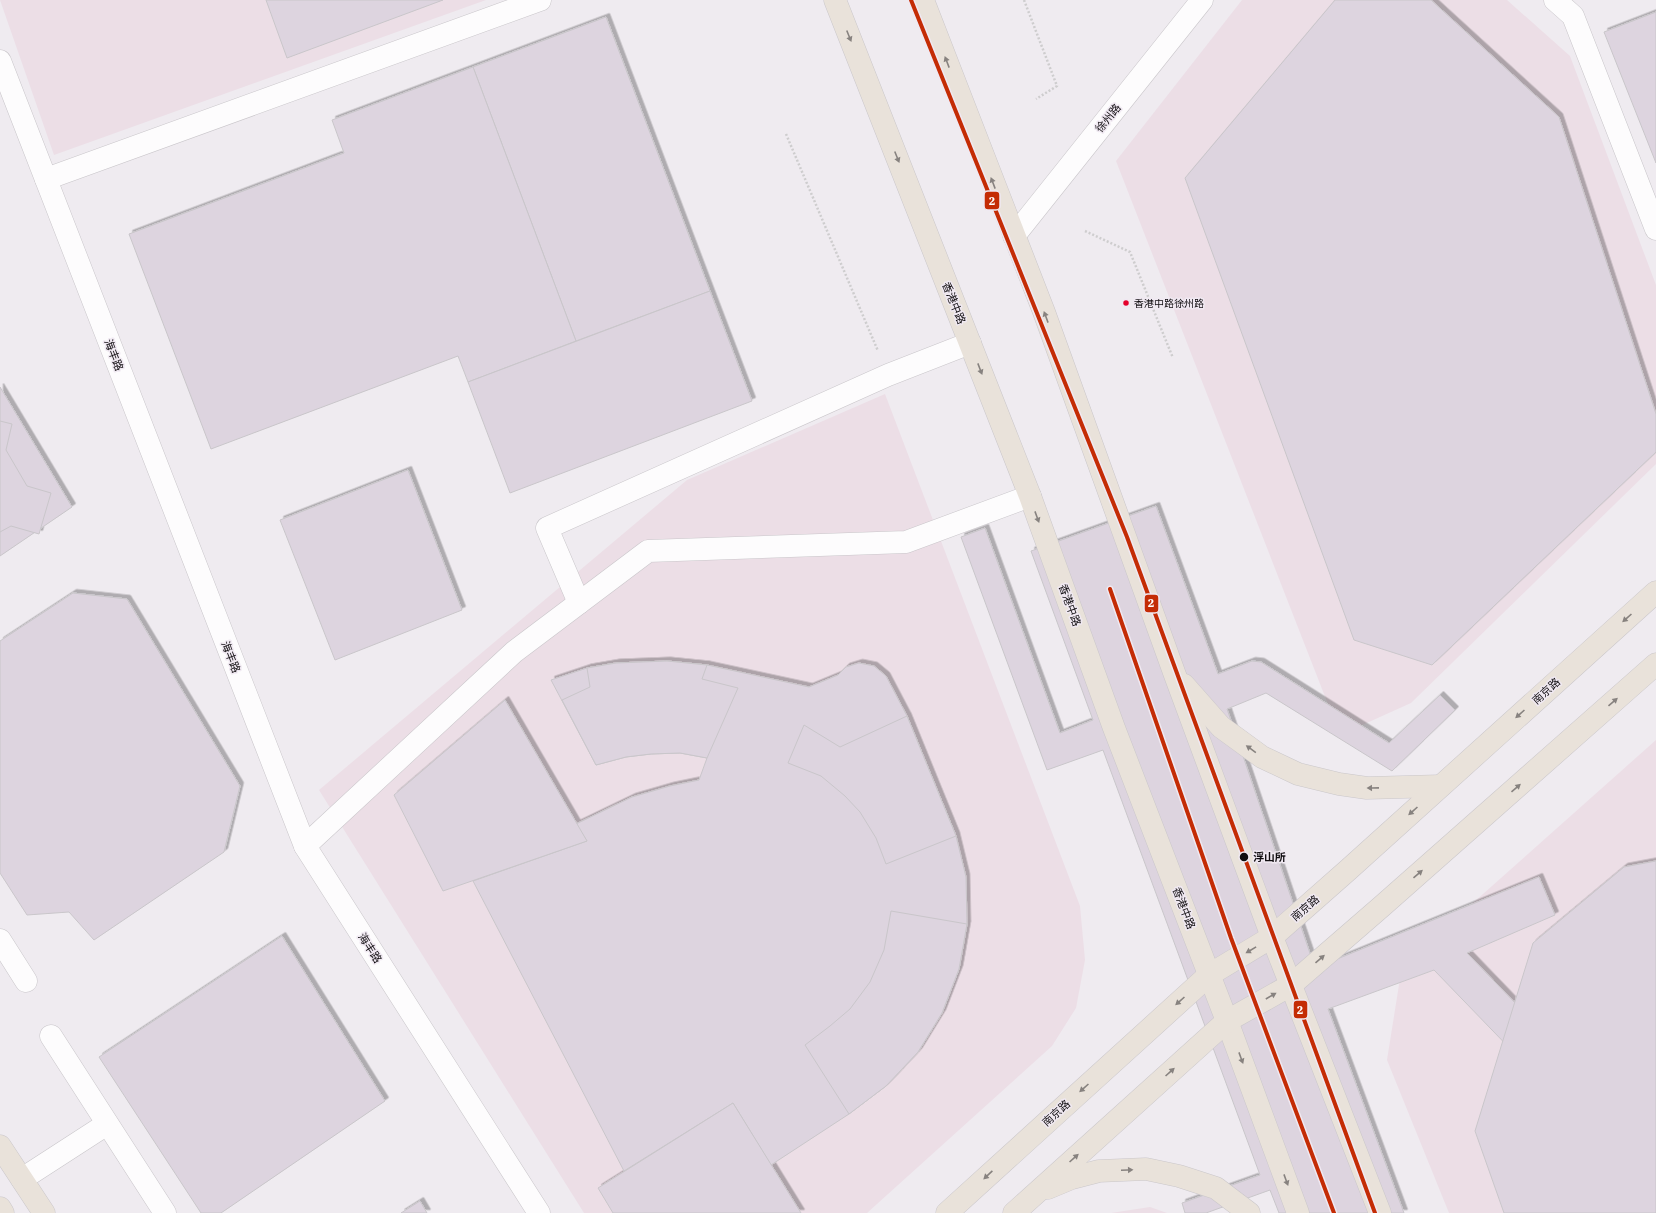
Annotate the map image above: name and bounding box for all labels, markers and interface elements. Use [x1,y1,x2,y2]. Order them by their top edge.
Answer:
one-way arrow [846,31,852,42]
one-way arrow [943,55,949,67]
street label: 徐州路 [1092,101,1124,135]
one-way arrow [894,152,900,164]
one-way arrow [990,176,996,188]
line badge: 2 [984,191,1000,210]
text: 2 [989,194,995,208]
street label: 香港中路 [939,280,969,326]
place label: 香港中路徐州路 [1134,297,1204,310]
marker: 香港中路徐州路 [1121,298,1131,308]
one-way arrow [1042,311,1048,323]
street label: 海丰路 [102,337,126,373]
one-way arrow [978,364,984,376]
one-way arrow [1035,511,1041,523]
street label: 香港中路 [1056,582,1084,628]
line badge: 2 [1144,594,1159,613]
text: 2 [1148,596,1154,610]
one-way arrow [1622,613,1632,622]
street label: 海丰路 [219,639,243,675]
street label: 南京路 [1529,675,1563,707]
one-way arrow [1608,697,1618,706]
one-way arrow [1515,710,1525,719]
one-way arrow [1246,745,1257,753]
one-way arrow [1510,783,1521,792]
one-way arrow [1366,785,1379,791]
one-way arrow [1409,806,1418,815]
place label: 浮山所 [1253,850,1286,864]
marker: 浮山所 [1238,851,1250,863]
one-way arrow [1413,869,1423,879]
street label: 香港中路 [1170,885,1198,931]
street label: 南京路 [1288,892,1322,924]
street label: 海丰路 [355,930,385,966]
one-way arrow [1245,946,1257,953]
one-way arrow [1315,955,1325,964]
one-way arrow [1265,992,1277,999]
one-way arrow [1176,996,1185,1005]
line badge: 2 [1293,1000,1308,1019]
text: 2 [1297,1003,1303,1017]
one-way arrow [1238,1052,1244,1064]
one-way arrow [1165,1067,1176,1076]
one-way arrow [1079,1083,1089,1093]
street label: 南京路 [1039,1097,1073,1129]
one-way arrow [1068,1154,1079,1163]
one-way arrow [1121,1167,1134,1173]
one-way arrow [982,1171,993,1180]
one-way arrow [1283,1174,1289,1186]

